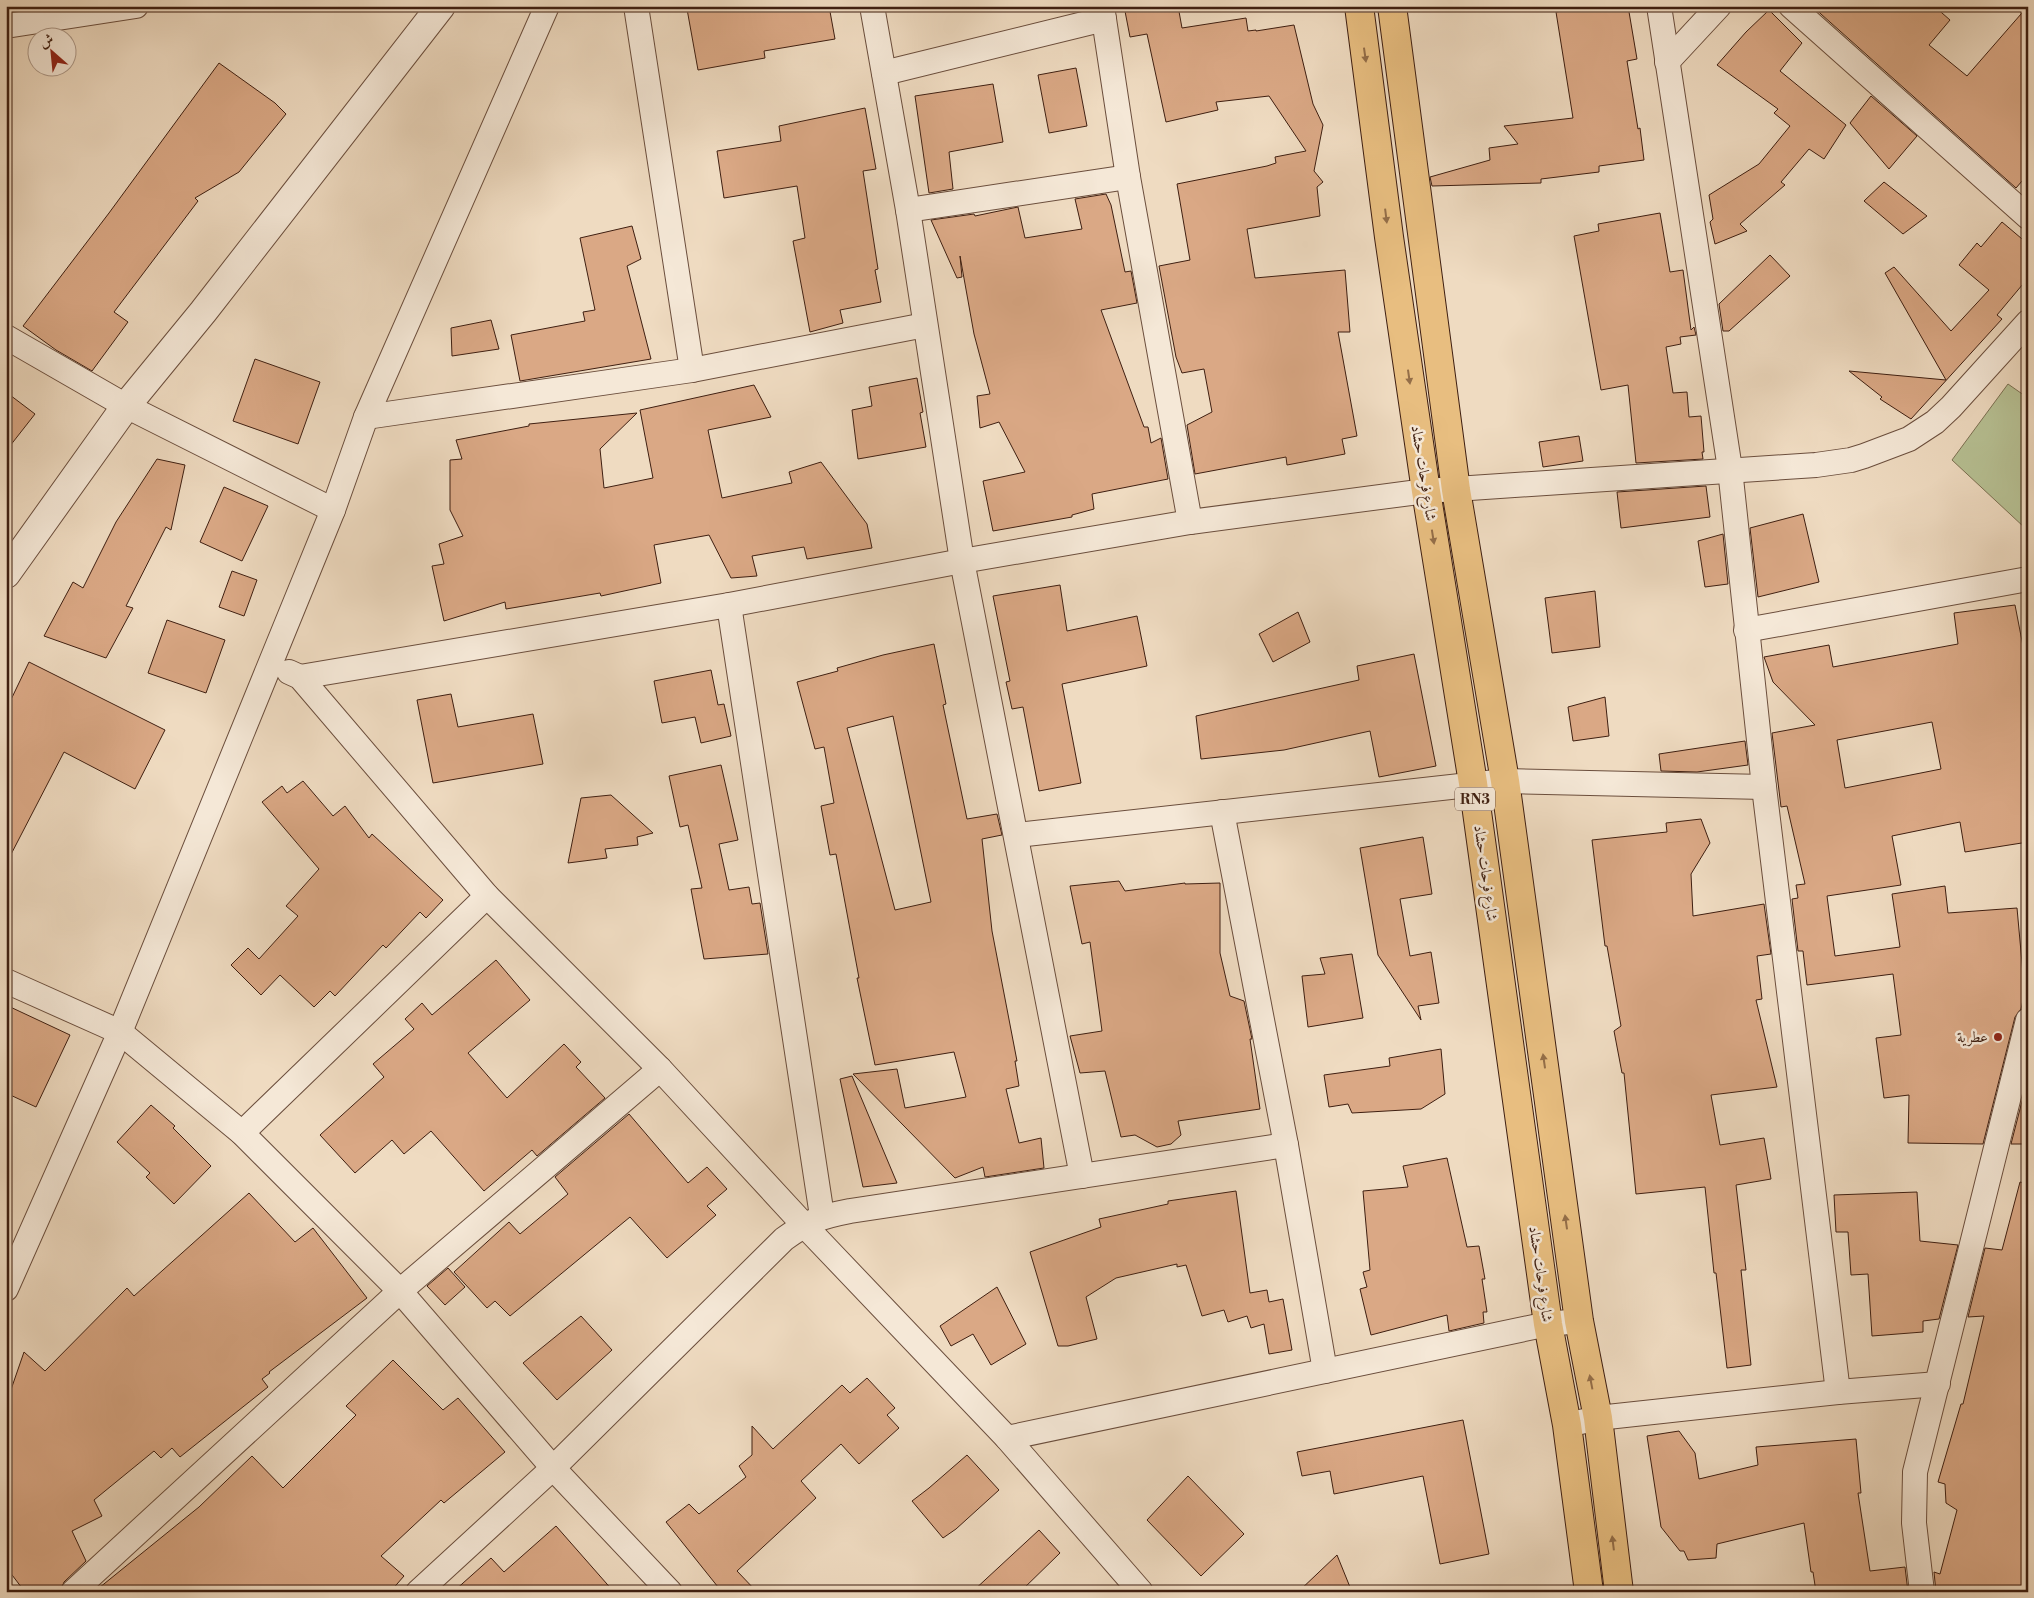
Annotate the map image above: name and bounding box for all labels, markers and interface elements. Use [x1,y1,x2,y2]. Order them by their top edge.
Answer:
north arrow [28,28,78,78]
text: ش [36,30,57,52]
one-way arrow [1361,47,1369,63]
one-way arrow [1382,208,1390,224]
one-way arrow [1406,369,1414,385]
street label: شارع فرحات حشاد [1404,424,1440,523]
one-way arrow [1430,530,1438,546]
road number: RN3 [1455,788,1495,811]
street label: شارع فرحات حشاد [1466,824,1502,923]
place label: عطرية [1957,1028,1988,1047]
marker: عطرية [1992,1031,2004,1043]
one-way arrow [1539,1053,1547,1069]
one-way arrow [1561,1214,1569,1230]
street label: شارع فرحات حشاد [1521,1225,1557,1324]
one-way arrow [1587,1374,1595,1390]
one-way arrow [1609,1535,1617,1551]

